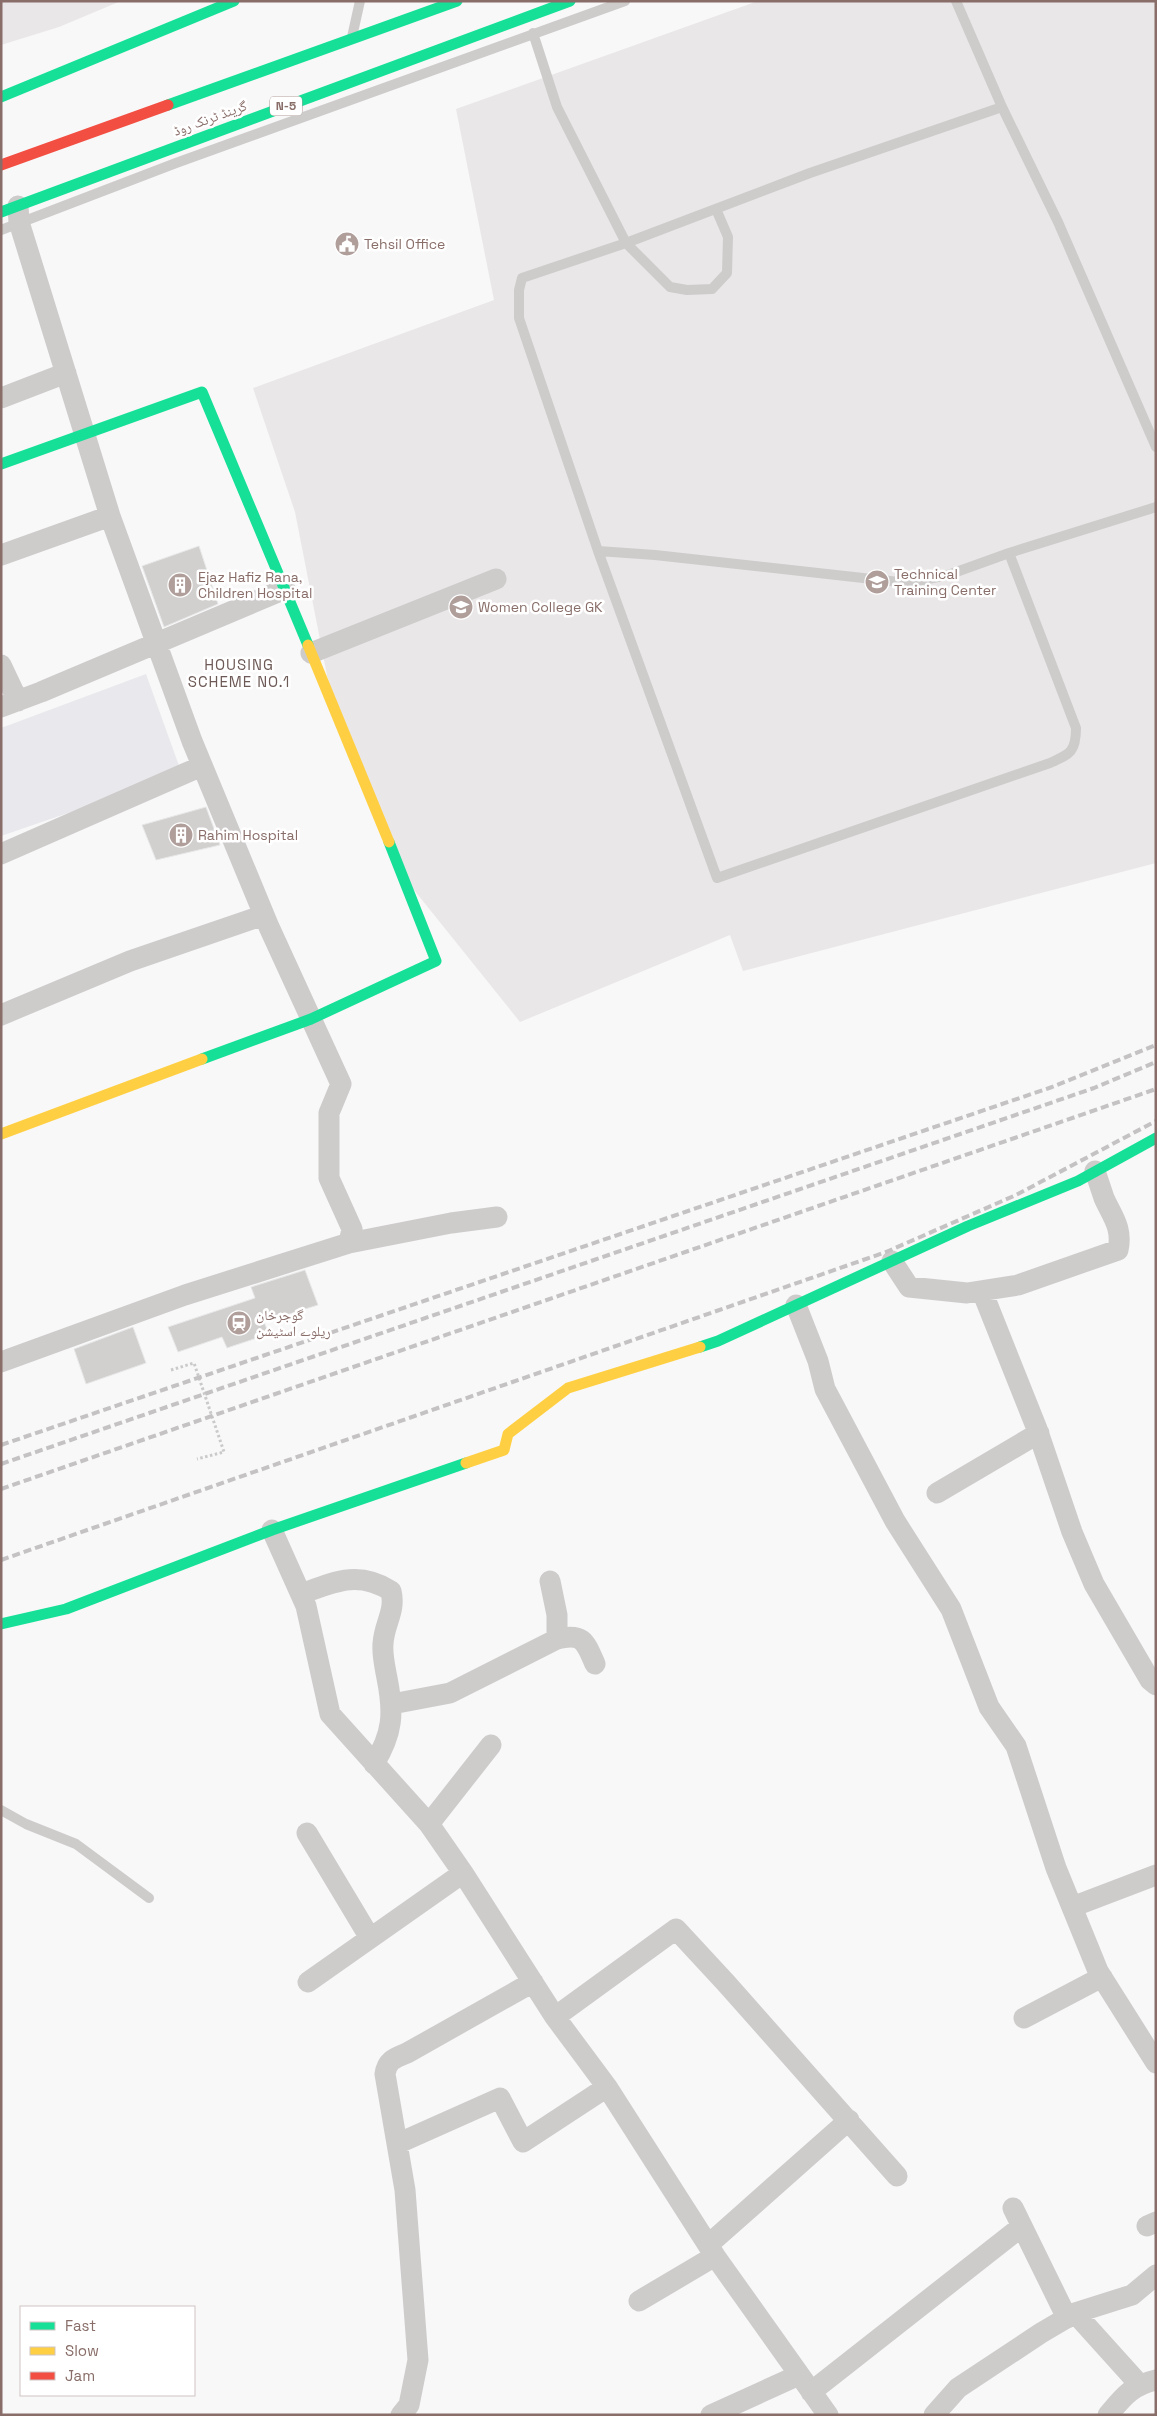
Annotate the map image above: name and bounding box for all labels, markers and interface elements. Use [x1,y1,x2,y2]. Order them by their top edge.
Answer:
street label: گرینڈ ٹرنک روڈ [171,96,249,140]
road number: N-5 [270,96,302,115]
public building icon: Tehsil Office [334,231,360,257]
place label: Tehsil Office [364,235,445,253]
place label: Technical Training Center [894,565,996,599]
place label: Ejaz Hafiz Rana, Children Hospital [198,568,312,602]
school or university icon: Technical Training Center [864,569,890,595]
building icon: Ejaz Hafiz Rana, Children Hospital [167,572,193,598]
school or university icon: Women College GK [448,594,474,620]
place label: Women College GK [478,598,603,616]
district label: HOUSING SCHEME NO.1 [188,655,290,691]
building icon: Rahim Hospital [168,822,194,848]
place label: Rahim Hospital [198,826,298,844]
place label: گوجرخان ریلوے اسٹیشن [256,1306,331,1340]
station icon: گوجرخان ریلوے اسٹیشن [226,1310,252,1336]
legend [20,2306,195,2396]
text: Fast [65,2316,96,2335]
text: Slow [65,2341,99,2360]
text: Jam [65,2366,95,2385]

